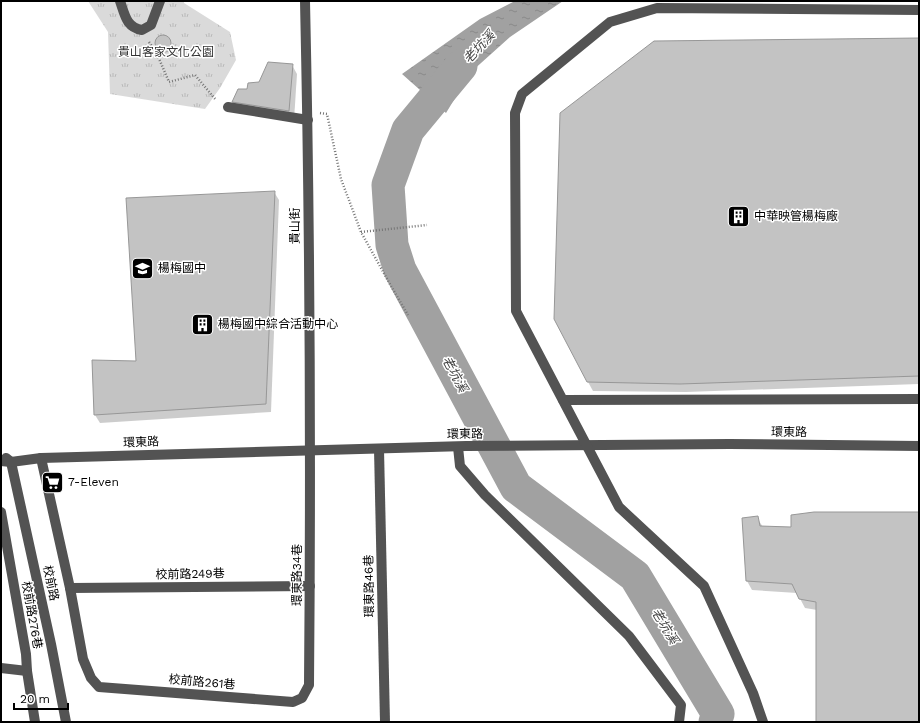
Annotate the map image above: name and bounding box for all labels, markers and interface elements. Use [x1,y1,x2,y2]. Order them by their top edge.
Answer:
water label: 老坑溪 [460,26,499,66]
park label: 貴山客家文化公園 [118,45,214,59]
building icon: 中華映管楊梅廠 [725,203,751,229]
street label: 貴山街 [288,208,302,244]
place label: 中華映管楊梅廠 [754,209,838,223]
school or university icon: 楊梅國中 [130,255,156,281]
place label: 楊梅國中 [158,261,206,275]
building icon: 楊梅國中綜合活動中心 [189,311,215,337]
place label: 楊梅國中綜合活動中心 [218,317,338,331]
water label: 老坑溪 [439,353,472,396]
street label: 環東路 [771,425,807,439]
street label: 環東路 [447,427,483,441]
street label: 環東路 [123,434,159,450]
supermarket icon: 7-Eleven [39,469,65,495]
place label: 7-Eleven [68,475,119,489]
street label: 環東路34巷 [290,544,304,606]
street label: 環東路46巷 [361,555,377,617]
street label: 校前路 [40,564,62,602]
street label: 校前路249巷 [155,566,225,582]
street label: 校前路276巷 [19,580,45,650]
water label: 老坑溪 [649,605,682,648]
street label: 校前路261巷 [168,672,236,692]
scale bar [14,685,68,711]
text: 20 m [20,692,50,706]

